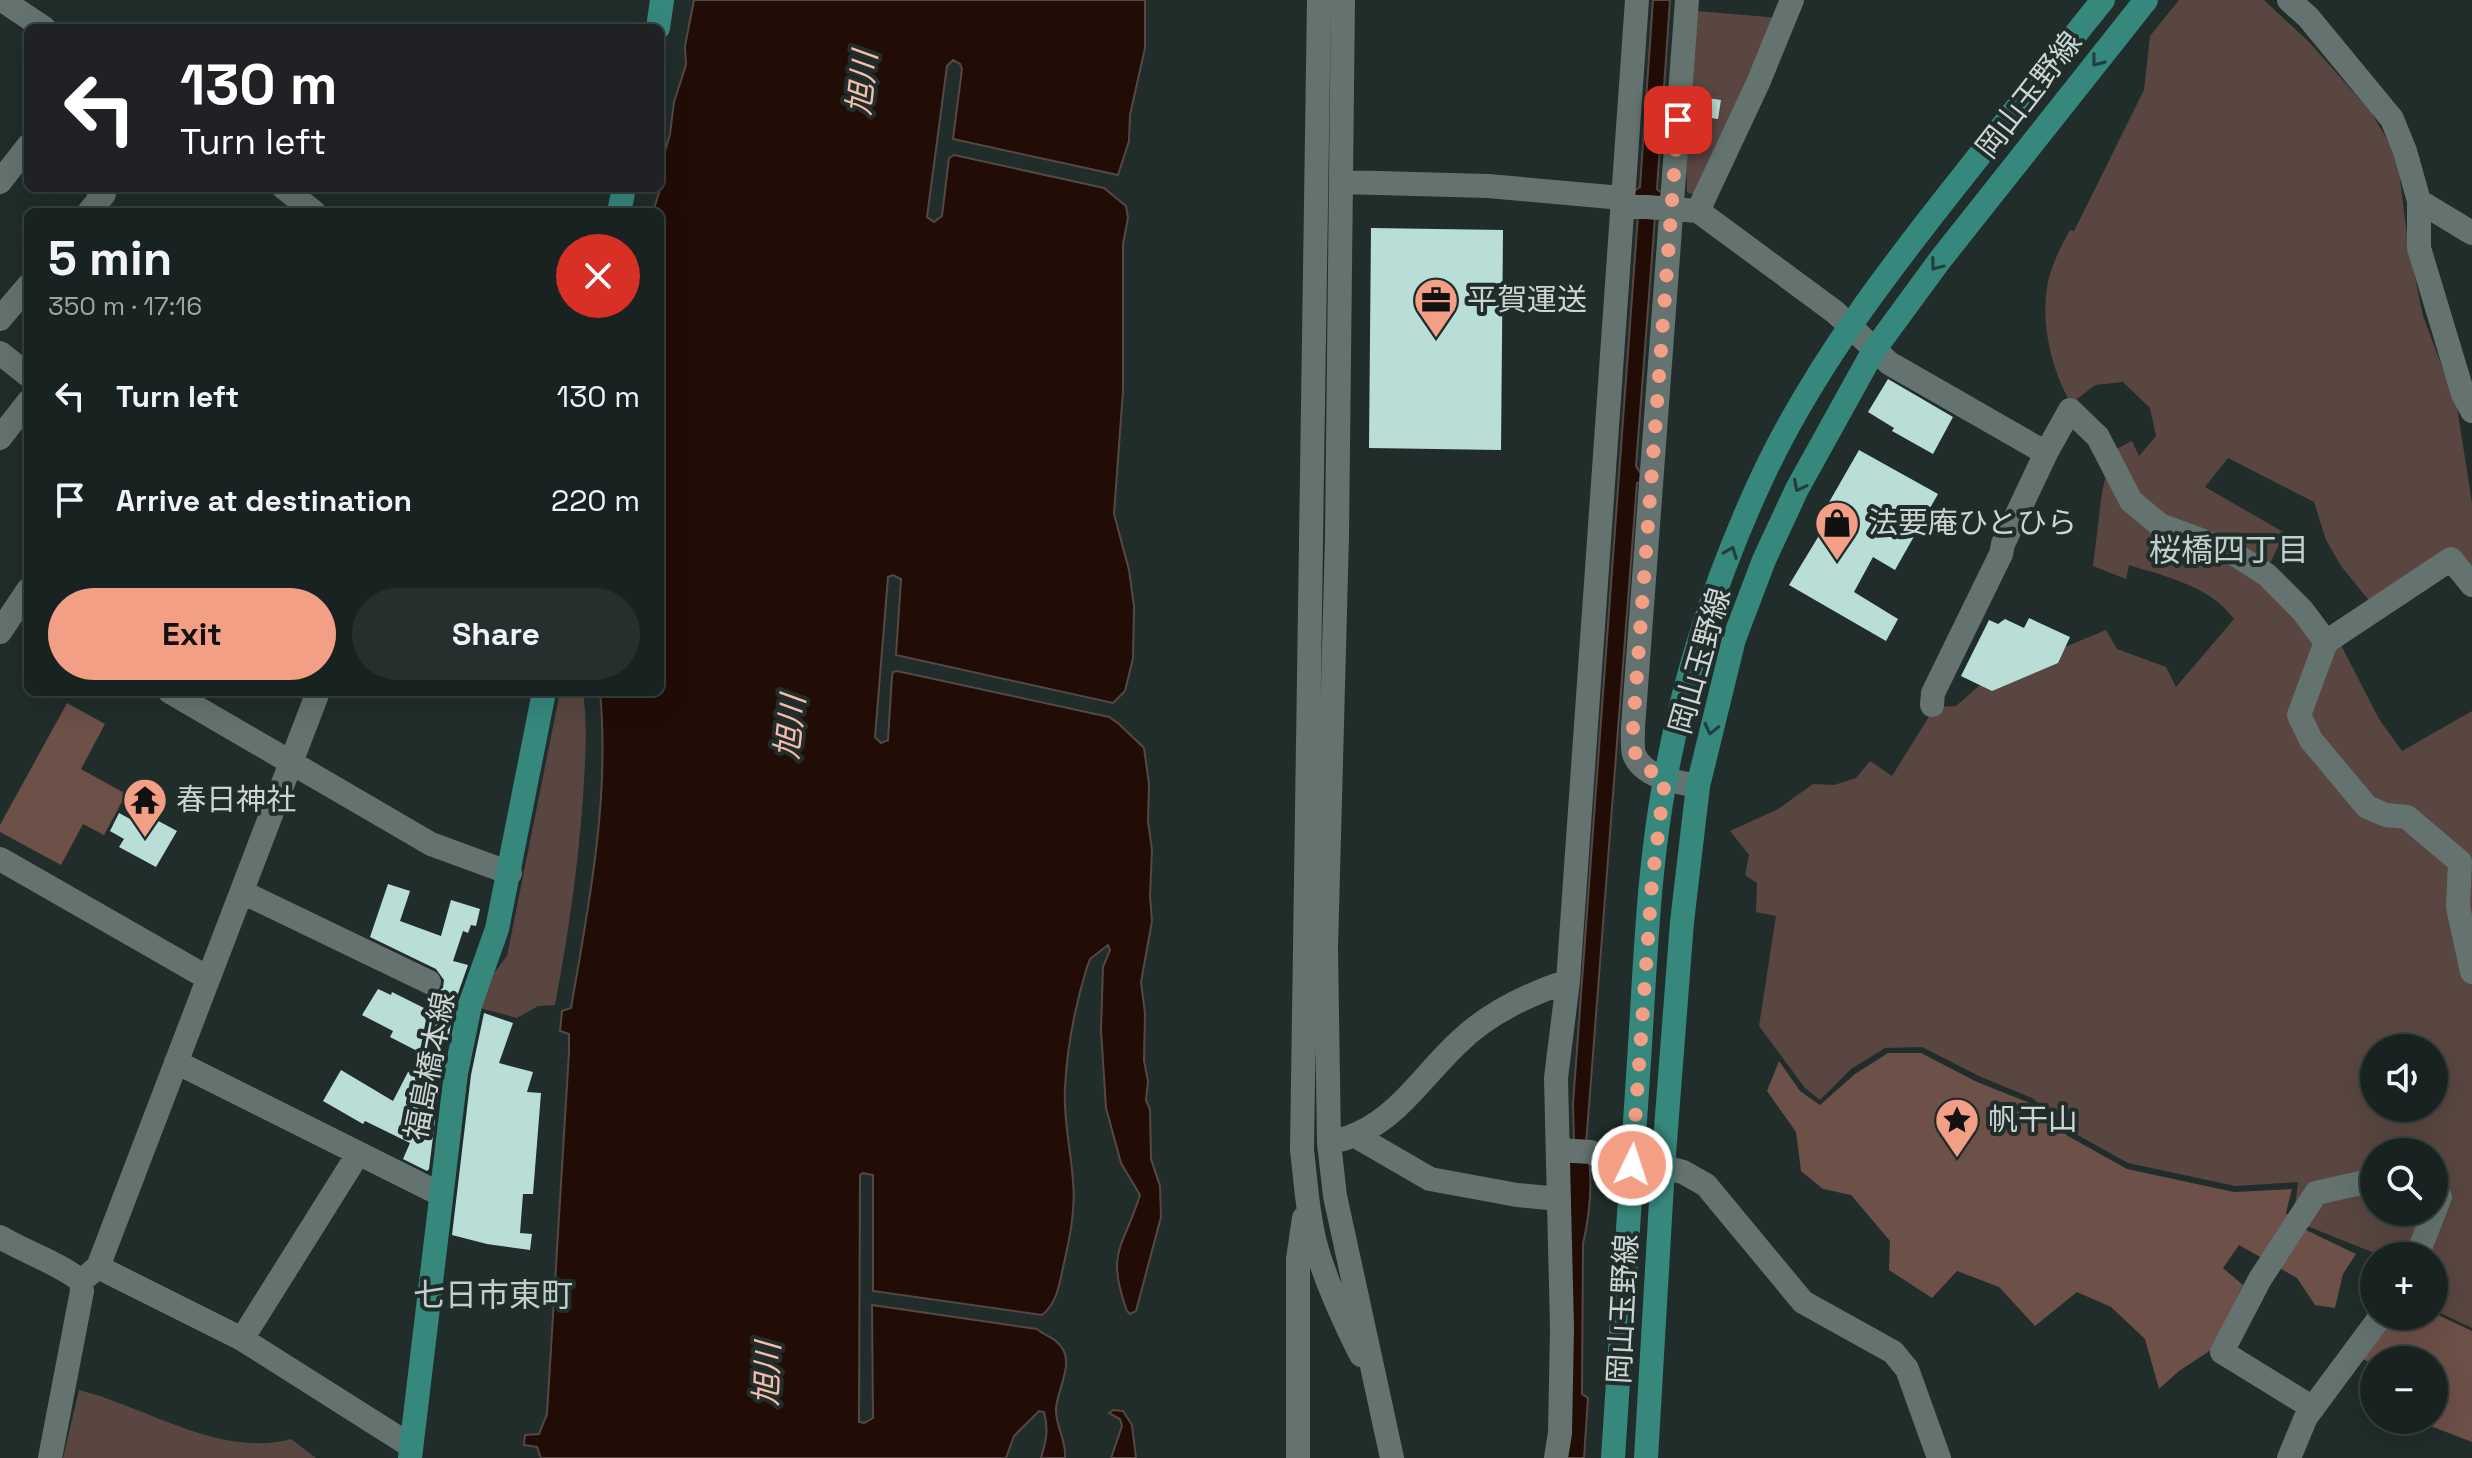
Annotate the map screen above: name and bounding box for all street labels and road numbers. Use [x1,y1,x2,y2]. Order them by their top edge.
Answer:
street label: 岡山玉野線 [1967,24,2090,166]
street label: 岡山玉野線 [1660,583,1739,738]
street label: 福島橋本線 [396,989,463,1143]
street label: 岡山玉野線 [1599,1233,1646,1385]

